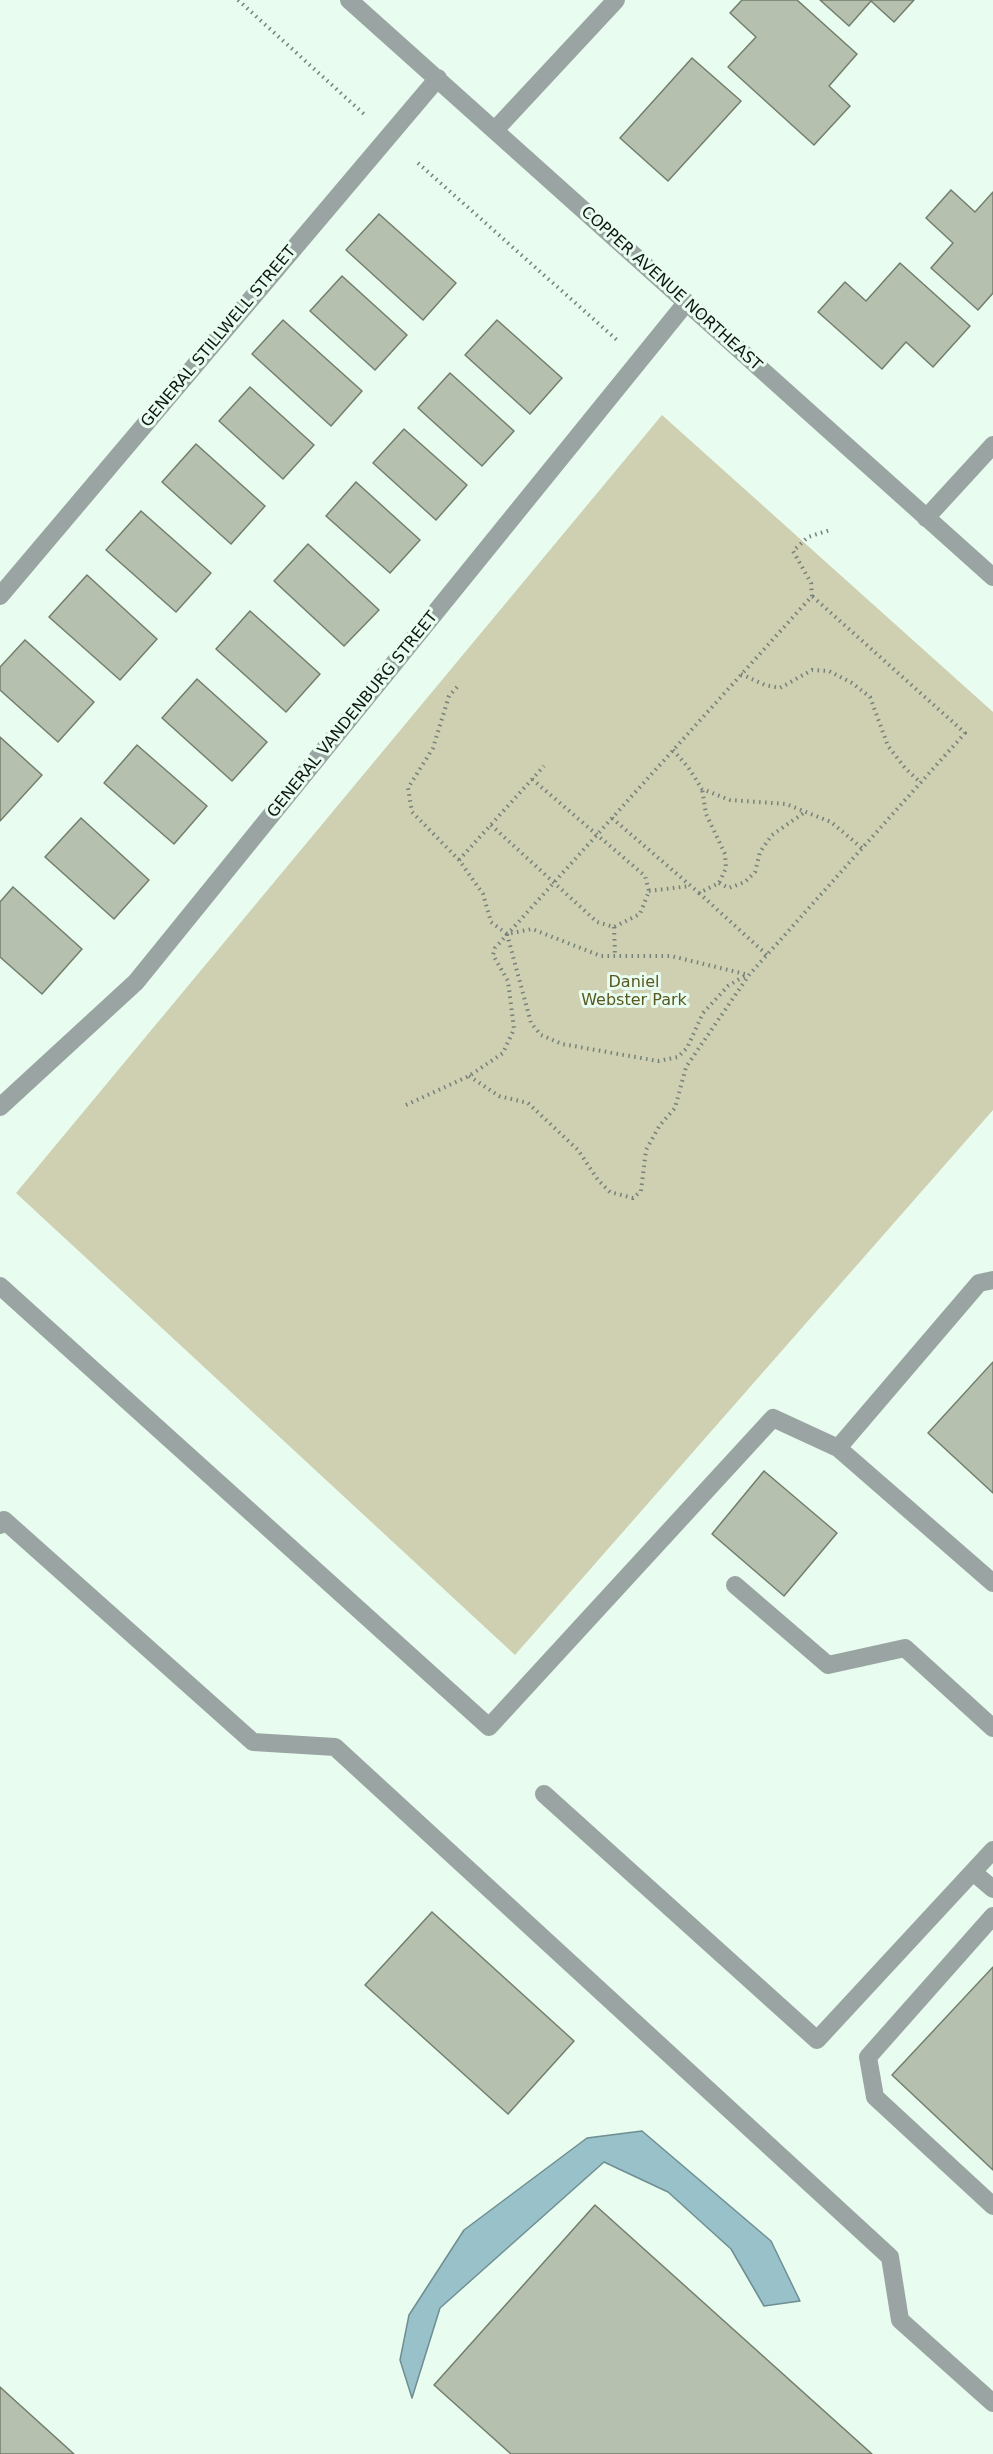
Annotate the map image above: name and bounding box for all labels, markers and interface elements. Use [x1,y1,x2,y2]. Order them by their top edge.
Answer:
street label: COPPER AVENUE NORTHEAST [577,203,765,375]
street label: GENERAL STILLWELL STREET [137,242,301,432]
street label: GENERAL VANDENBURG STREET [264,608,442,822]
park label: Daniel Webster Park [581,973,687,1011]

